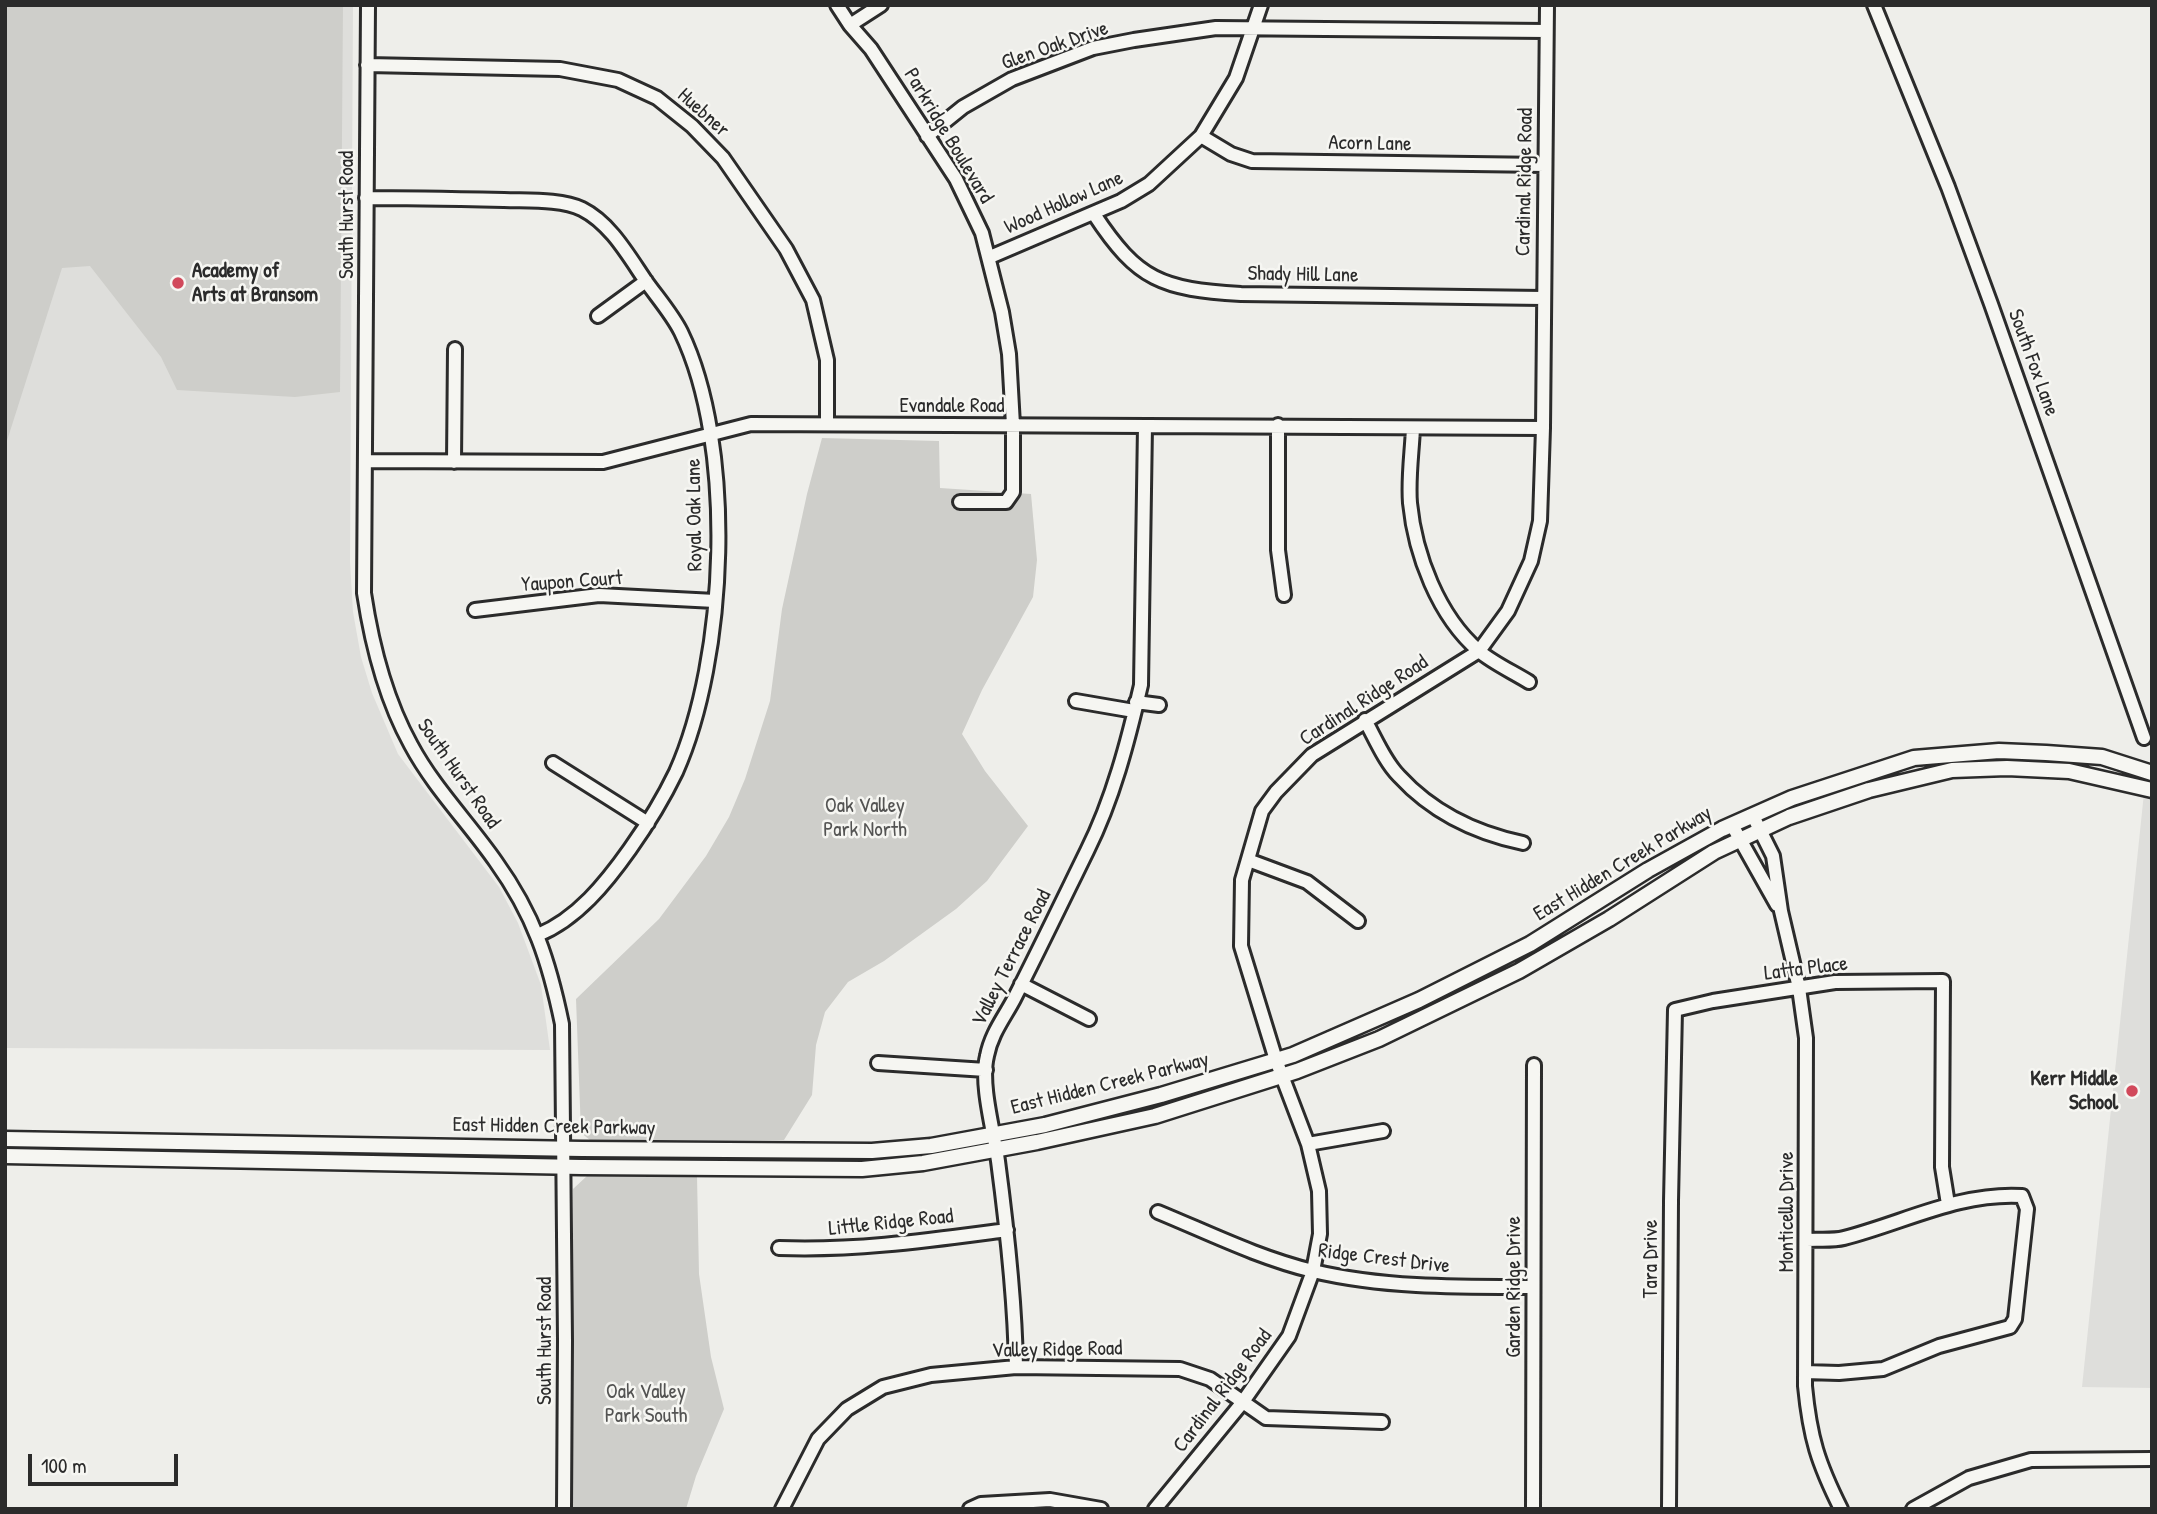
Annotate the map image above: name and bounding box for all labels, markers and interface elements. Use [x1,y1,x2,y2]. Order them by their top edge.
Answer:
street label: Glen Oak Drive [998,16,1112,76]
street label: Parkridge Boulevard [898,64,998,208]
street label: Huebner [672,83,734,143]
street label: Cardinal Ridge Road [1511,108,1539,256]
street label: Acorn Lane [1328,131,1412,157]
street label: South Hurst Road [334,151,360,279]
street label: Wood Hollow Lane [1001,166,1127,240]
place label: Academy of Arts at Bransom [192,258,318,308]
street label: Shady Hill Lane [1247,261,1359,289]
marker: Academy of Arts at Bransom [170,275,186,291]
street label: South Fox Lane [2002,306,2064,420]
street label: Evandale Road [899,393,1005,419]
street label: Royal Oak Lane [681,458,709,572]
street label: Yaupon Court [521,566,623,598]
street label: Cardinal Ridge Road [1295,650,1433,752]
street label: South Hurst Road [411,714,505,834]
park label: Oak Valley Park North [823,793,907,843]
street label: East Hidden Creek Parkway [1529,801,1717,927]
street label: Valley Terrace Road [967,886,1057,1030]
street label: Latta Place [1763,951,1849,987]
street label: East Hidden Creek Parkway [1008,1047,1212,1121]
place label: Kerr Middle School [2030,1066,2118,1116]
marker: Kerr Middle School [2124,1083,2140,1099]
street label: East Hidden Creek Parkway [452,1113,656,1141]
street label: Monticello Drive [1774,1152,1800,1272]
street label: Little Ridge Road [827,1204,955,1242]
street label: Garden Ridge Drive [1501,1216,1527,1358]
street label: Tara Drive [1638,1220,1664,1298]
street label: Ridge Crest Drive [1317,1238,1451,1280]
street label: South Hurst Road [532,1277,558,1405]
street label: Cardinal Ridge Road [1168,1324,1278,1458]
street label: Valley Ridge Road [992,1336,1122,1364]
park label: Oak Valley Park South [605,1379,687,1429]
scale bar [32,1440,182,1484]
text: 100 m [41,1451,87,1480]

